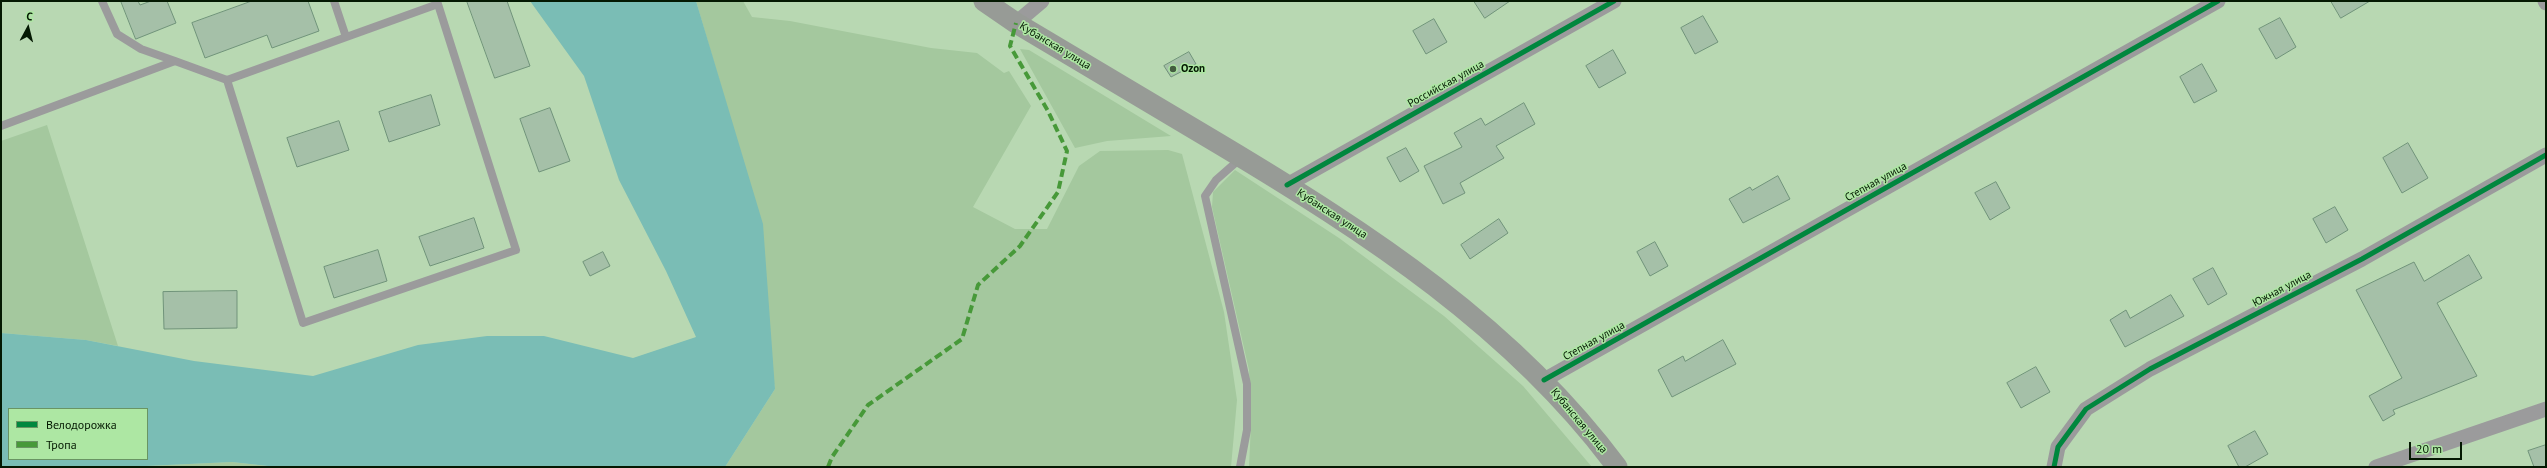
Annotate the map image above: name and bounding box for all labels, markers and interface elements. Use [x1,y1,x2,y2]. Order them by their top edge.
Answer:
north arrow [8,8,48,48]
text: С [26,9,33,23]
street label: Кубанская улица [1017,19,1093,73]
street label: Российская улица [1406,58,1486,110]
place label: Ozon [1181,62,1205,76]
marker: Ozon [1168,64,1178,74]
street label: Степная улица [1843,160,1909,204]
street label: Кубанская улица [1294,186,1370,242]
street label: Южная улица [2250,268,2314,310]
street label: Степная улица [1561,319,1627,363]
street label: Кубанская улица [1548,386,1610,456]
legend [8,408,148,460]
text: Велодорожка [46,417,117,432]
scale bar [2411,434,2464,460]
text: Тропа [46,437,77,452]
text: 20 m [2416,441,2442,456]

